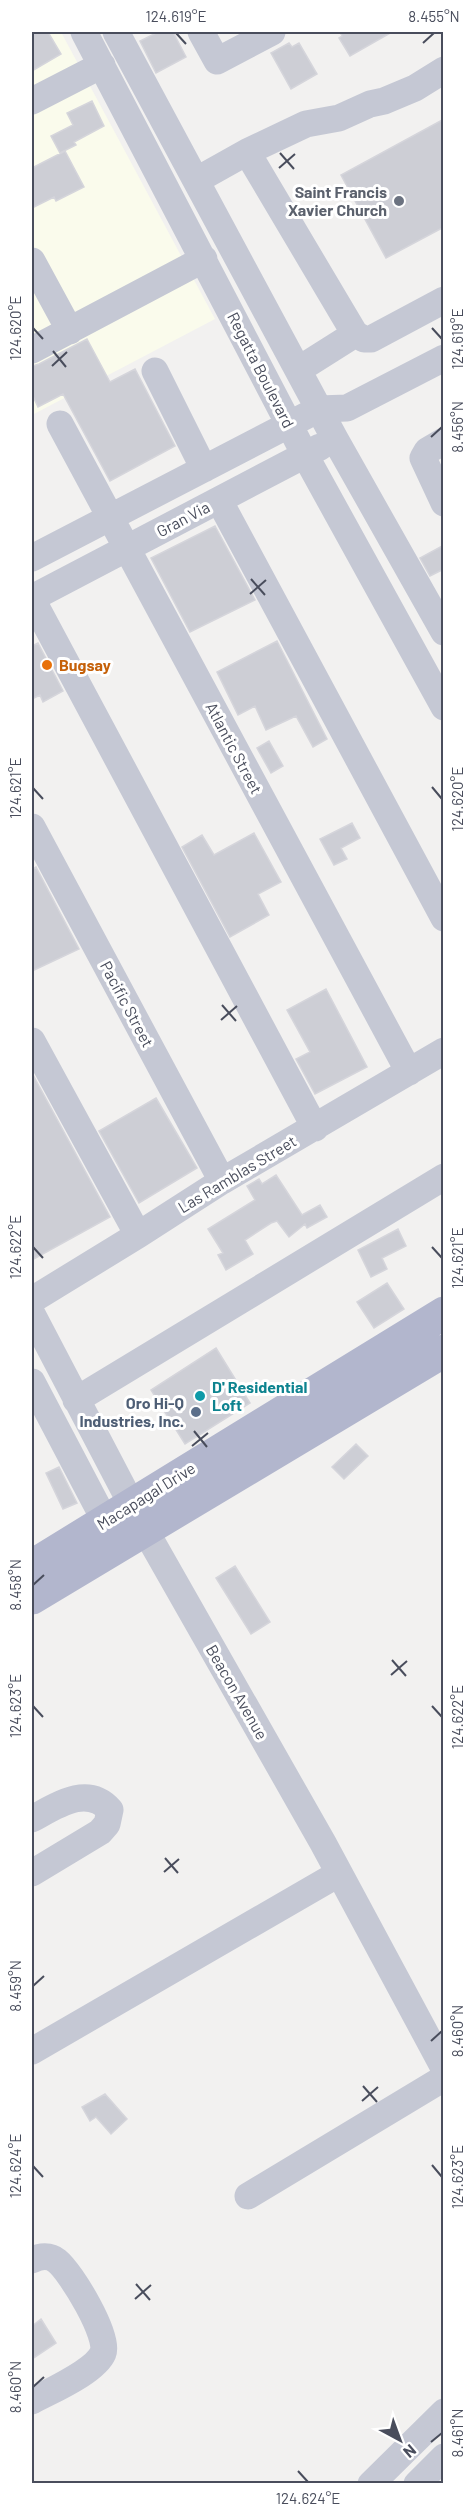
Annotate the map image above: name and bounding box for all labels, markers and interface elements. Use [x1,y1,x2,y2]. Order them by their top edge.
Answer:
text: 124.619°E [145,7,207,25]
text: 8.455°N [408,7,460,25]
place label: Saint Francis Xavier Church [288,182,387,219]
marker: Saint Francis Xavier Church [392,194,406,208]
text: 124.620°E [6,296,24,360]
text: 124.619°E [448,308,466,370]
street label: Regatta Boulevard [224,309,299,431]
text: 8.456°N [448,401,466,453]
street label: Gran Via [153,497,213,540]
place label: Bugsay [59,655,111,674]
marker: Bugsay [40,658,54,672]
street label: Atlantic Street [202,699,267,797]
text: 124.621°E [6,757,24,819]
text: 124.620°E [448,767,466,831]
street label: Pacific Street [97,957,158,1050]
street label: Las Ramblas Street [174,1131,299,1216]
text: 124.622°E [6,1215,24,1279]
text: 124.621°E [448,1227,466,1289]
place label: D' Residential Loft [212,1377,307,1414]
marker: D' Residential Loft [193,1389,207,1403]
place label: Oro Hi-Q Industries, Inc. [79,1393,184,1430]
marker: Oro Hi-Q Industries, Inc. [189,1405,203,1419]
street label: Macapagal Drive [93,1458,198,1533]
text: 8.458°N [6,1559,24,1611]
street label: Beacon Avenue [203,1641,272,1743]
text: 124.623°E [6,1674,24,1738]
text: 124.622°E [448,1685,466,1749]
text: 8.459°N [6,1960,24,2012]
text: 8.460°N [448,2005,466,2057]
text: 124.624°E [6,2134,24,2198]
text: 124.623°E [448,2145,466,2209]
text: 8.460°N [6,2361,24,2413]
text: 8.461°N [448,2409,466,2457]
north arrow [370,2410,430,2470]
text: N [400,2441,420,2462]
text: 124.624°E [276,2489,340,2507]

